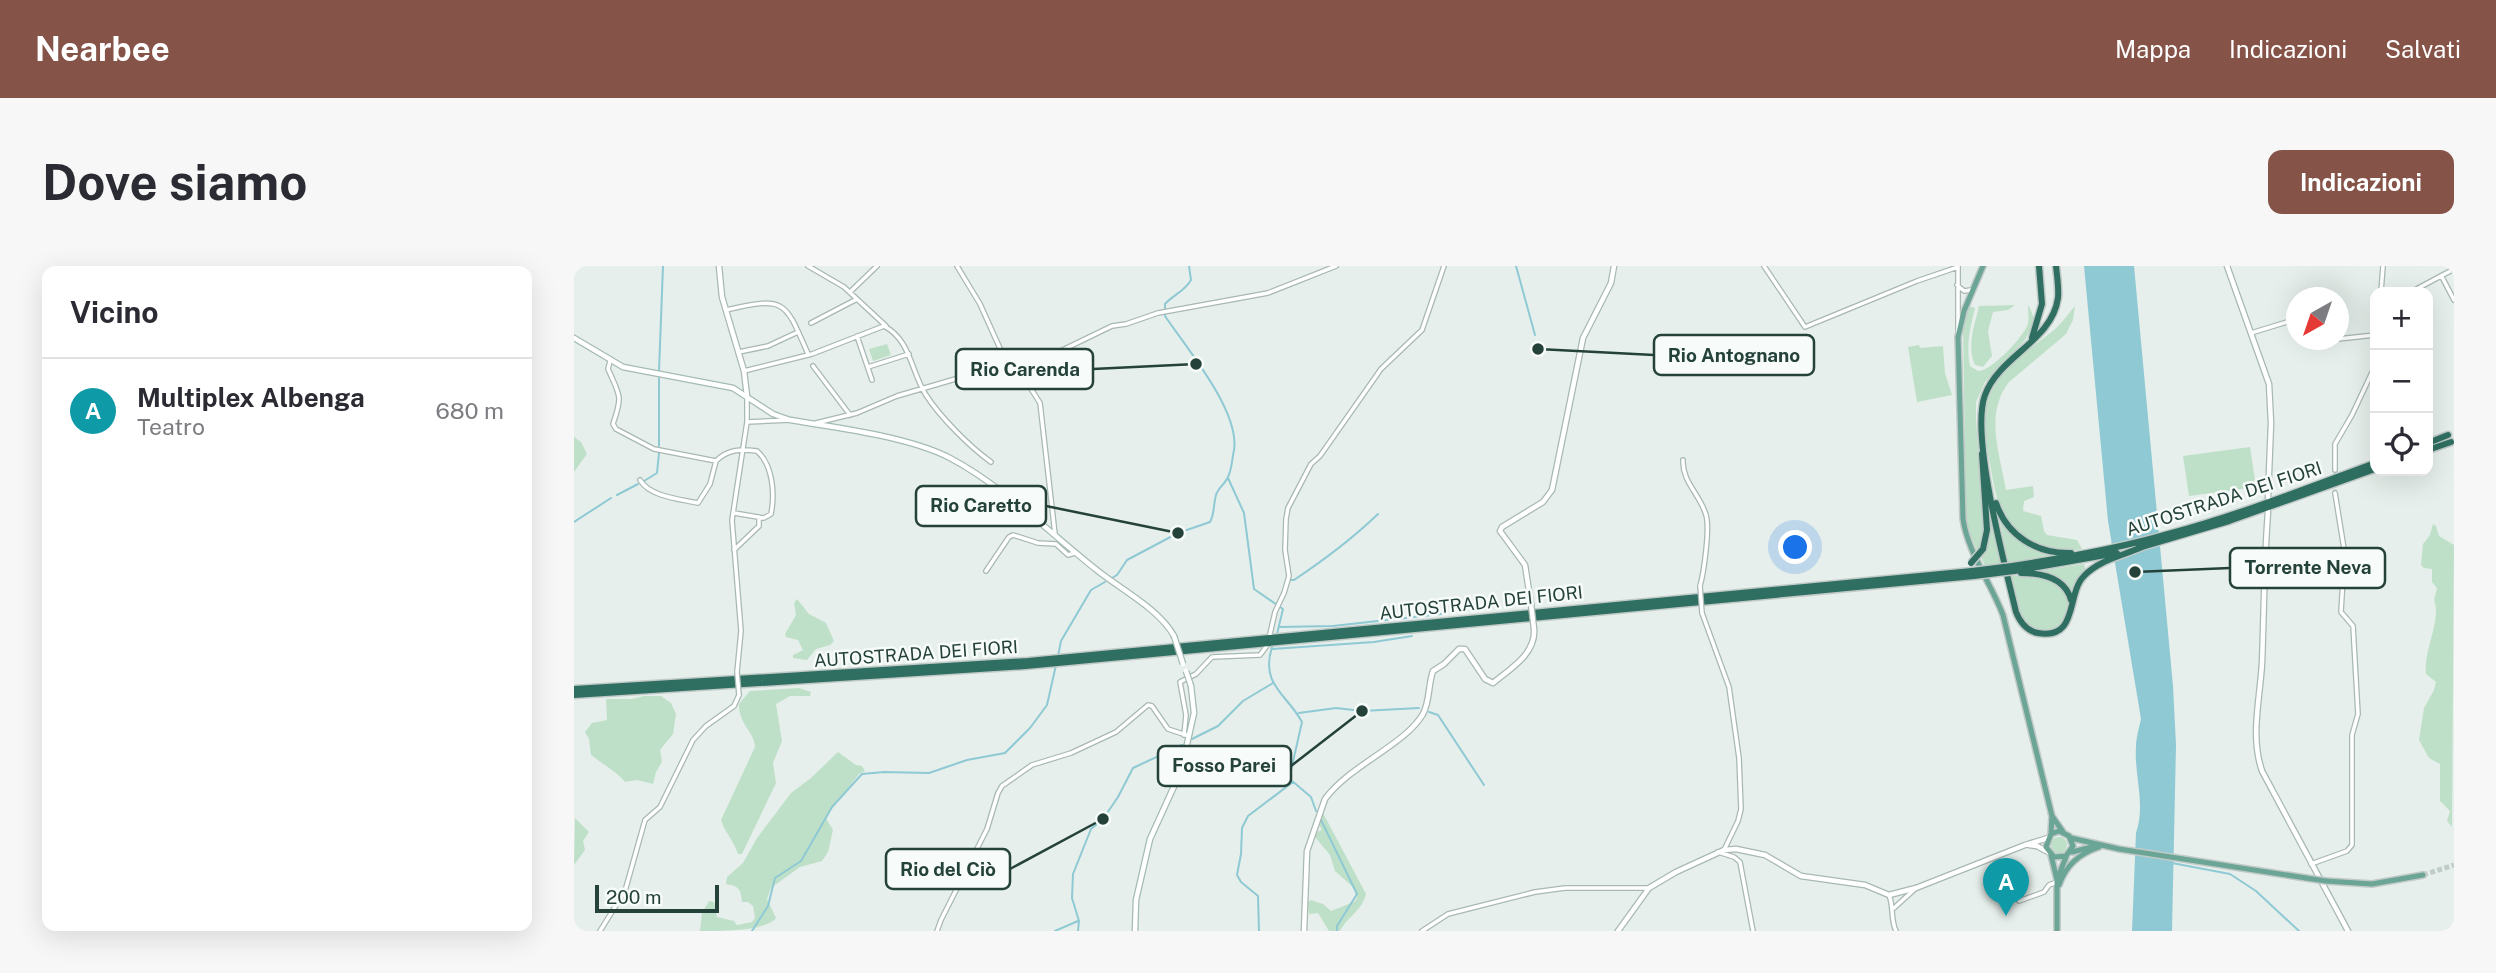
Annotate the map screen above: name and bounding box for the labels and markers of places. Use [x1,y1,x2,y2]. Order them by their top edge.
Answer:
callout: Rio Antognano [1654,335,1814,375]
callout: Rio Carenda [956,349,1093,389]
callout: Rio Caretto [916,486,1046,526]
callout: Torrente Neva [2230,548,2385,588]
callout: Fosso Parei [1158,746,1291,786]
callout: Rio del Ciò [886,849,1010,889]
pin: A [1983,858,2029,916]

